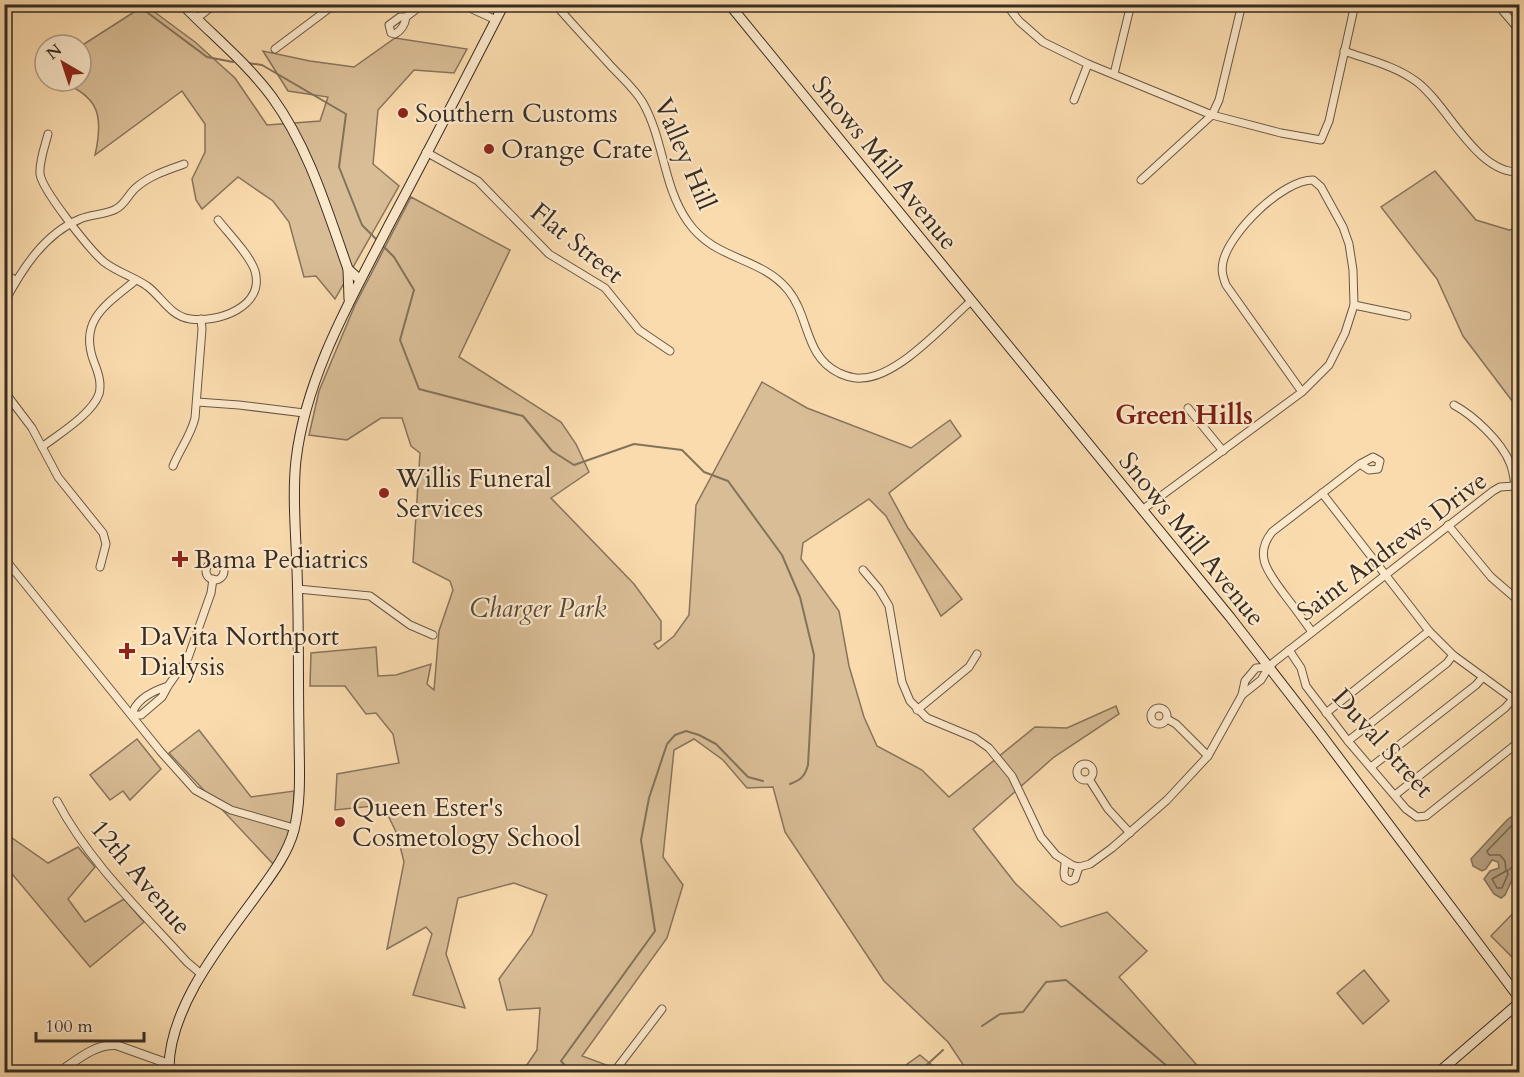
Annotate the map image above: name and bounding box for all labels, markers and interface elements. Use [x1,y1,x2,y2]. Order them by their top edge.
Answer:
north arrow [33,33,93,93]
text: N [42,39,67,65]
street label: Snows Mill Avenue [804,69,966,257]
street label: Valley Hill [646,93,724,216]
place label: Southern Customs [415,96,618,131]
marker: Southern Customs [396,106,410,120]
place label: Orange Crate [501,132,653,167]
marker: Orange Crate [482,142,496,156]
street label: Flat Street [523,195,631,291]
district label: Green Hills [1115,397,1253,434]
street label: Snows Mill Avenue [1111,445,1273,633]
place label: Willis Funeral Services [395,461,552,526]
street label: Saint Andrews Drive [1290,463,1494,629]
marker: Willis Funeral Services [377,486,391,500]
place label: Bama Pediatrics [194,542,368,577]
marker: Bama Pediatrics [171,550,189,568]
park label: Charger Park [470,591,607,626]
place label: DaVita Northport Dialysis [140,619,339,684]
marker: DaVita Northport Dialysis [118,642,136,660]
street label: Duval Street [1325,681,1441,805]
place label: Queen Ester's Cosmetology School [352,790,581,855]
street label: 12th Avenue [82,812,200,942]
marker: Queen Ester's Cosmetology School [333,815,347,829]
scale bar [36,1005,144,1043]
text: 100 m [45,1014,93,1039]

